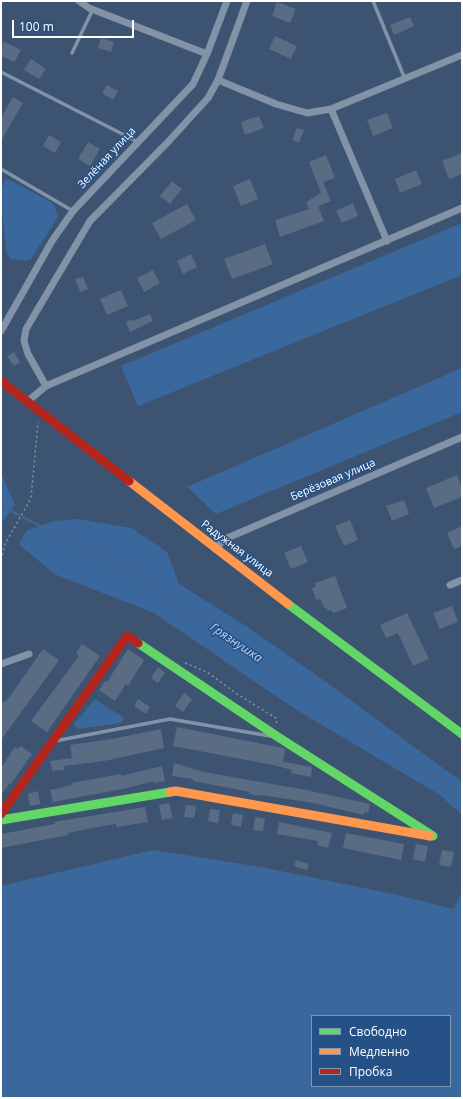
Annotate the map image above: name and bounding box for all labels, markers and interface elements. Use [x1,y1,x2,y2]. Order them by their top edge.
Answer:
scale bar [14,12,136,38]
text: 100 m [19,18,54,35]
street label: Зелёная улица [75,125,139,191]
street label: Берёзовая улица [289,456,377,504]
street label: Радужная улица [199,518,275,580]
water label: Грязнушка [207,620,265,666]
legend [311,1015,451,1087]
text: Свободно [349,1023,407,1040]
text: Медленно [349,1043,409,1060]
text: Пробка [349,1063,392,1080]

